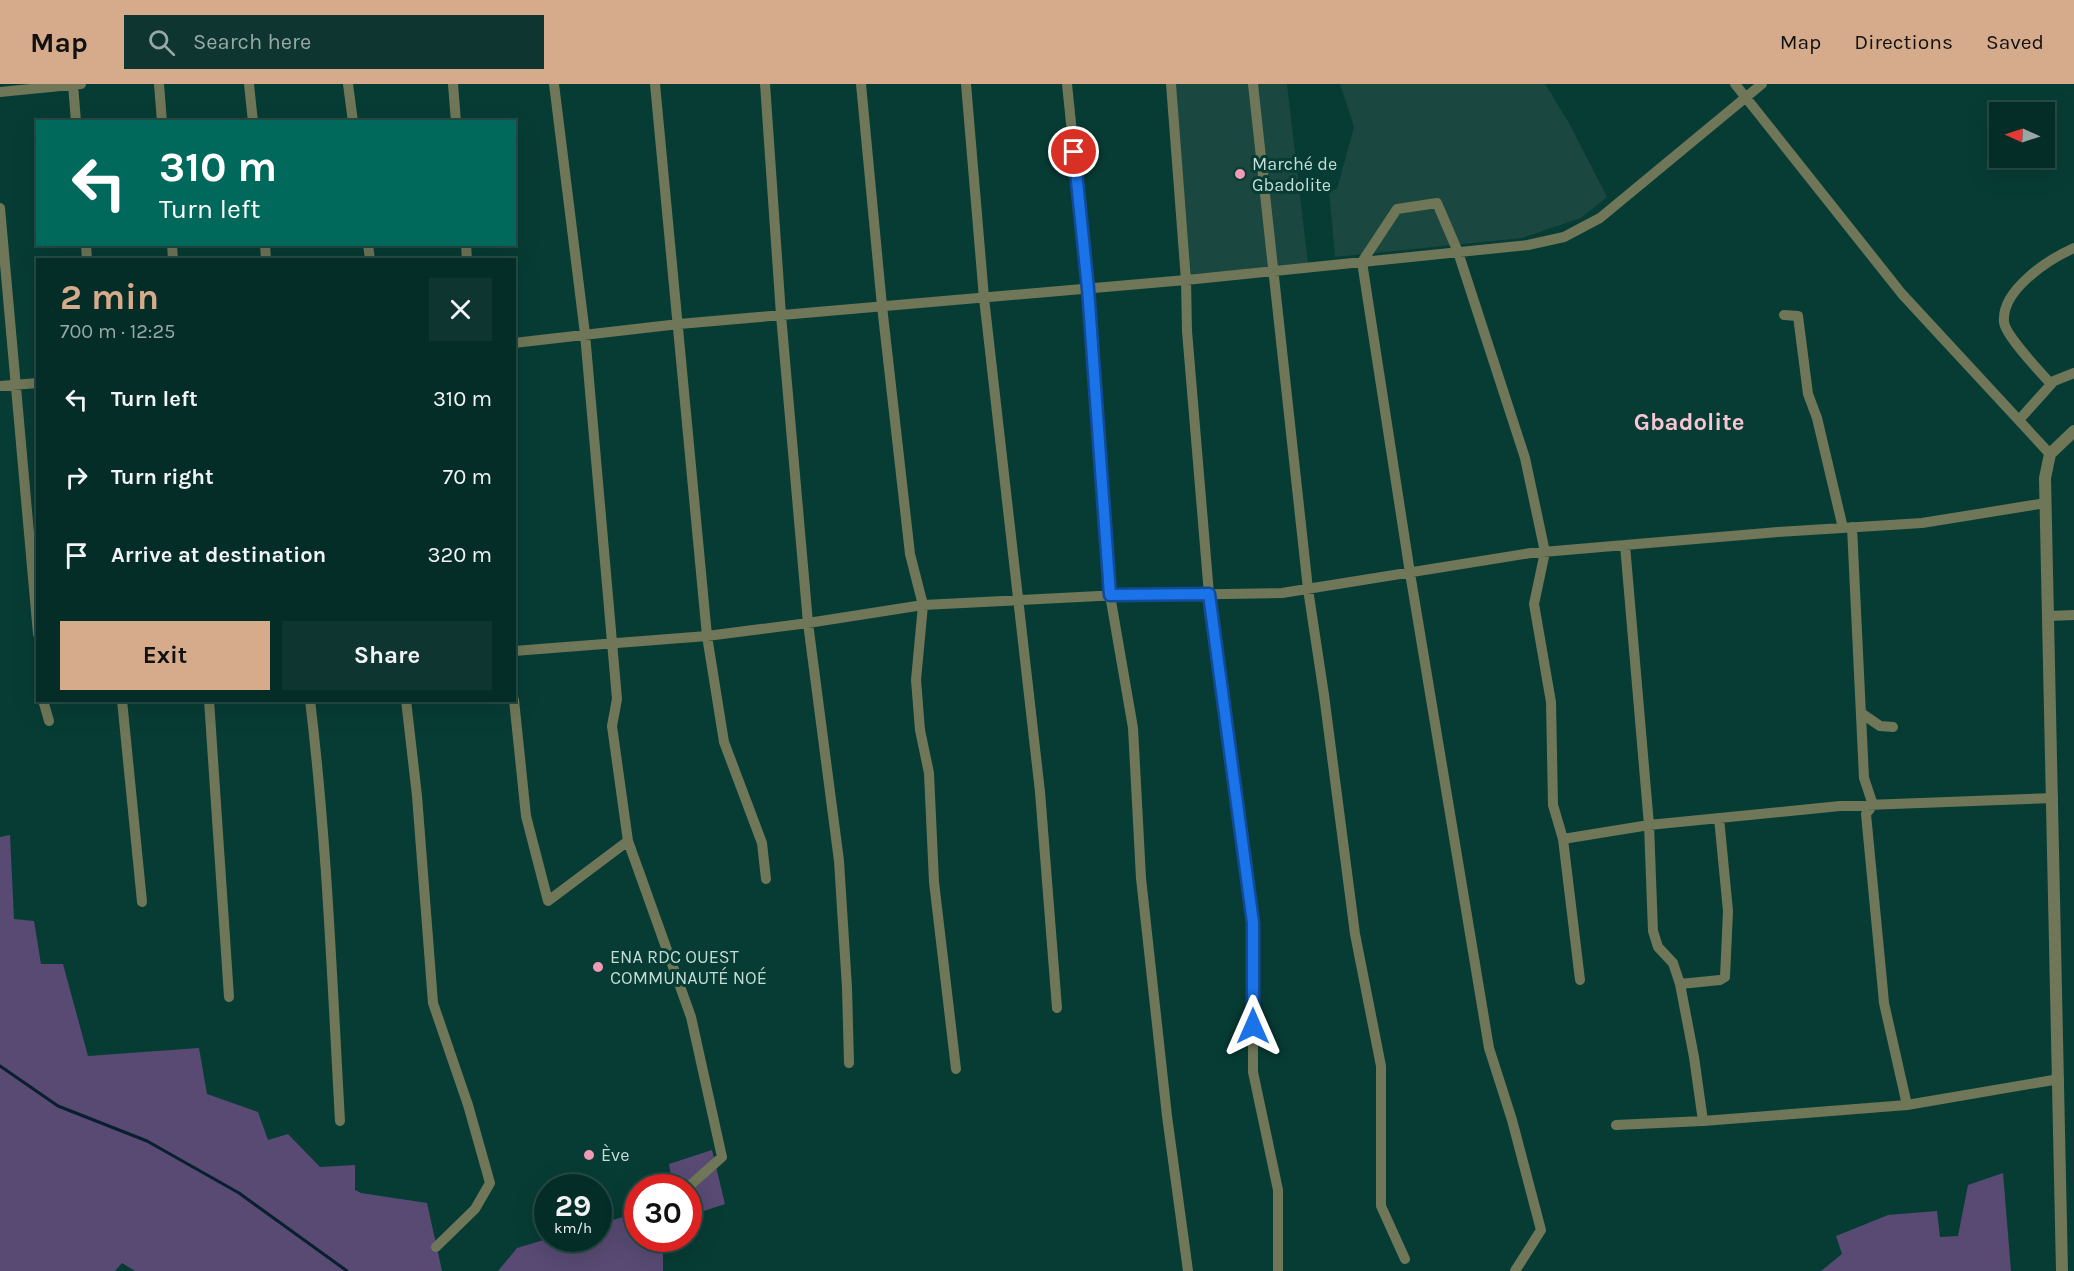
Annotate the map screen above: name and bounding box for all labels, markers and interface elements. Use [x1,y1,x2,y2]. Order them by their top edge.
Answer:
search box [124,15,544,69]
text: Map [30,26,88,59]
icon: search [145,26,178,59]
text: Search here [193,29,311,55]
text: Map [1780,30,1821,54]
text: Directions [1854,30,1953,54]
text: Saved [1986,30,2044,54]
north arrow [1989,102,2055,168]
map controls [1989,102,2055,168]
pin [1048,126,1099,177]
icon: arrive [1057,135,1090,168]
text: 310 m [159,142,277,192]
icon: left [60,144,138,222]
place label: Marché de Gbadolite [1252,153,1337,196]
marker: Marché de Gbadolite [1233,167,1247,181]
text: Turn left [159,193,260,225]
text: 2 min [60,276,159,318]
button: close [429,278,492,341]
text: 700 m · 12:25 [60,320,175,343]
icon: left [60,383,93,416]
text: Turn left [111,386,198,412]
text: 310 m [433,386,492,412]
district label: Gbadolite [1634,408,1744,436]
icon: right [60,461,93,494]
text: Turn right [111,464,214,490]
text: 70 m [443,464,492,490]
icon: arrive [60,539,93,572]
text: Arrive at destination [111,542,326,568]
text: 320 m [427,542,492,568]
button: Exit [60,621,270,690]
button: Share [282,621,492,690]
place label: ENA RDC OUEST COMMUNAUTÉ NOÉ [610,946,767,989]
marker: ENA RDC OUEST COMMUNAUTÉ NOÉ [591,960,605,974]
position arrow [1221,994,1285,1058]
place label: Ève [601,1143,629,1166]
marker: Ève [582,1148,596,1162]
speed limit sign: 30 [624,1174,702,1252]
text: 29 [555,1188,591,1224]
text: km/h [554,1219,592,1237]

